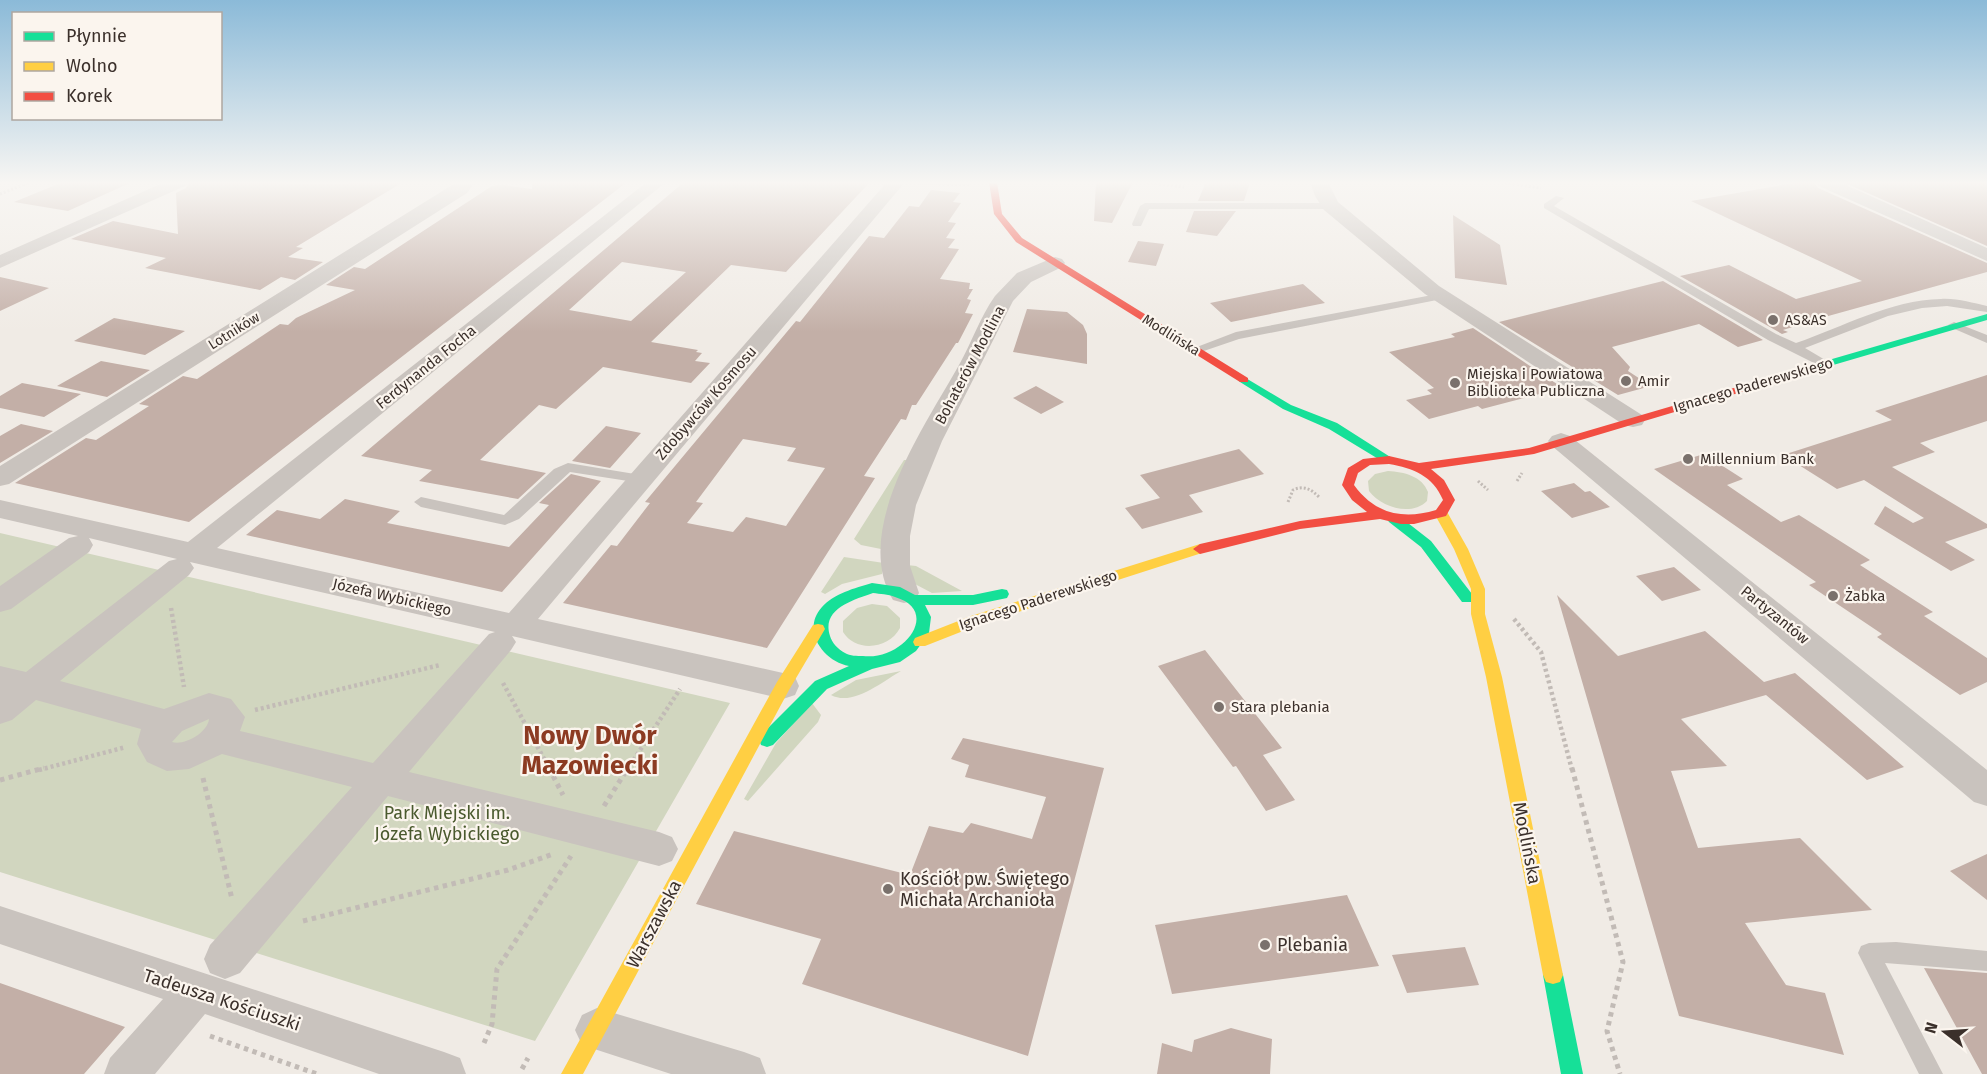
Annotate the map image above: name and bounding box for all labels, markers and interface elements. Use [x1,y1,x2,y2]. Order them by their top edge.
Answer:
legend [12,12,222,120]
text: Płynnie [66,25,127,47]
text: Wolno [66,55,118,77]
text: Korek [66,85,113,107]
street label: Bohaterów Modlina [931,302,1009,428]
street label: Lotników [205,309,263,353]
street label: Modlińska [1139,311,1203,359]
place label: AS&AS [1785,312,1827,329]
marker: AS&AS [1766,313,1780,327]
street label: Ferdynanda Focha [372,321,480,413]
street label: Zdobywców Kosmosu [652,343,760,463]
street label: Ignacego Paderewskiego [1671,354,1835,416]
place label: Miejska i Powiatowa Biblioteka Publiczna [1467,365,1605,400]
place label: Amir [1638,372,1670,390]
marker: Amir [1619,374,1633,388]
marker: Miejska i Powiatowa Biblioteka Publiczna [1448,376,1462,390]
place label: Millennium Bank [1700,450,1814,468]
marker: Millennium Bank [1681,452,1695,466]
street label: Ignacego Paderewskiego [957,566,1119,634]
street label: Józefa Wybickiego [331,575,453,619]
street label: Partyzantów [1737,582,1813,648]
place label: Żabka [1845,587,1885,605]
marker: Żabka [1826,589,1840,603]
place label: Stara plebania [1231,698,1330,716]
marker: Stara plebania [1212,700,1226,714]
district label: Nowy Dwór Mazowiecki [522,720,658,781]
street label: Modlińska [1508,800,1546,886]
park label: Park Miejski im. Józefa Wybickiego [374,802,520,845]
place label: Kościół pw. Świętego Michała Archanioła [900,868,1069,911]
street label: Warszawska [622,876,686,972]
marker: Kościół pw. Świętego Michała Archanioła [881,882,895,896]
place label: Plebania [1277,934,1348,956]
marker: Plebania [1258,938,1272,952]
street label: Tadeusza Kościuszki [141,964,303,1036]
north arrow [1915,1002,1975,1062]
text: N [1920,1020,1942,1036]

